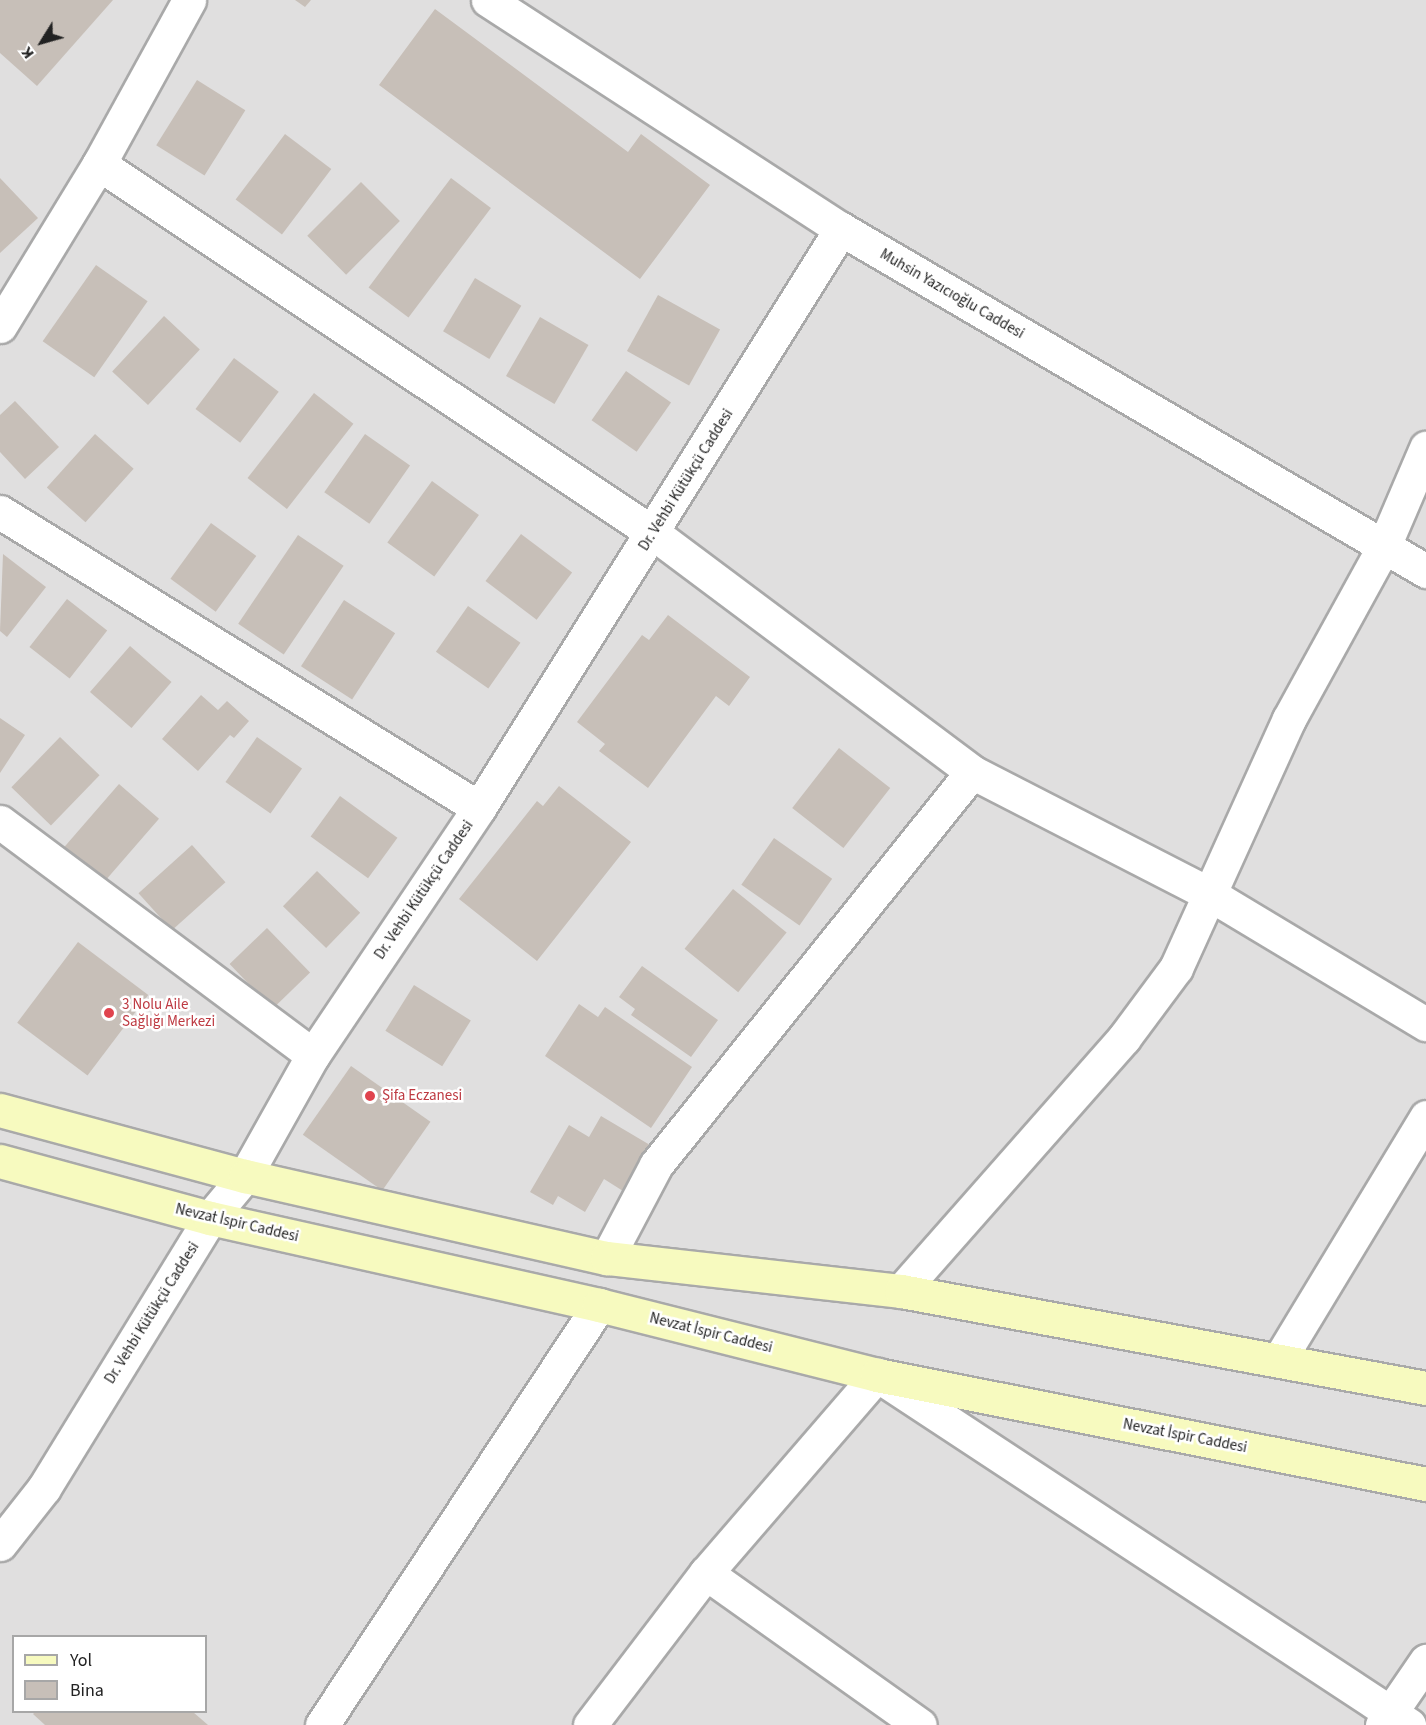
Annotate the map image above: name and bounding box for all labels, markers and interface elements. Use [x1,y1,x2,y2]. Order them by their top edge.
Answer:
north arrow [12,12,72,72]
text: K [16,42,39,63]
street label: Muhsin Yazıcıoğlu Caddesi [877,245,1027,343]
street label: Dr. Vehbi Kütükçü Caddesi [635,406,737,554]
street label: Dr. Vehbi Kütükçü Caddesi [371,817,477,963]
place label: 3 Nolu Aile Sağlığı Merkezi [122,995,215,1030]
marker: 3 Nolu Aile Sağlığı Merkezi [100,1004,118,1022]
place label: Şifa Eczanesi [382,1087,462,1105]
marker: Şifa Eczanesi [363,1089,377,1103]
street label: Nevzat İspir Caddesi [174,1200,300,1246]
street label: Dr. Vehbi Kütükçü Caddesi [101,1239,203,1387]
street label: Nevzat İspir Caddesi [648,1309,774,1357]
street label: Nevzat İspir Caddesi [1121,1415,1249,1457]
legend [12,1635,207,1713]
text: Yol [70,1648,92,1673]
text: Bina [70,1678,104,1703]

